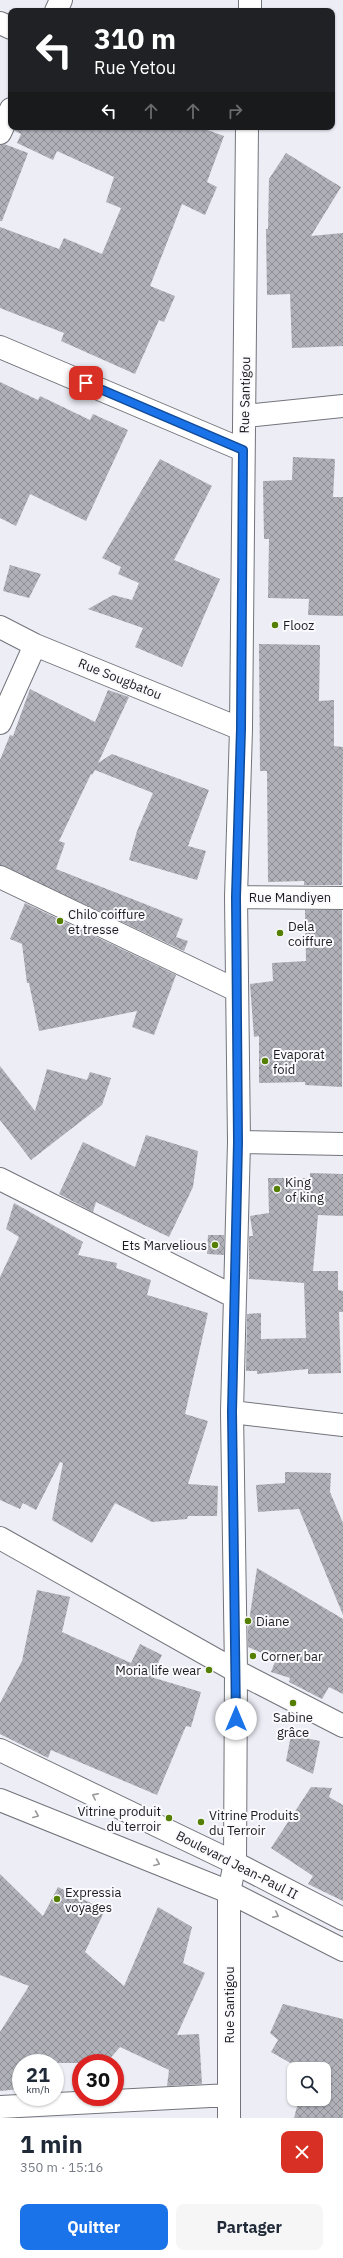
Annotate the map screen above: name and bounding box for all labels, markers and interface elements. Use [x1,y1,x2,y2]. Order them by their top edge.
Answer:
text: 310 m [94,20,176,57]
icon: left [28,24,80,76]
text: Rue Yetou [94,56,176,79]
icon: left [98,100,120,122]
icon: ahead [140,100,162,122]
icon: ahead [182,100,204,122]
icon: right [224,100,246,122]
street label: Rue Santigou [236,356,254,434]
pin [69,366,103,400]
icon: arrive [75,372,97,394]
place label: Flooz [283,617,314,634]
marker: Flooz [270,620,280,630]
street label: Rue Sougbatou [76,655,164,703]
street label: Rue Mandiyen [249,889,331,906]
place label: Chilo coiffure et tresse [68,906,145,938]
marker: Chilo coiffure et tresse [55,916,65,926]
place label: Dela coiffure [288,918,333,950]
marker: Dela coiffure [275,928,285,938]
place label: Evaporat foid [273,1046,325,1078]
marker: Evaporat foid [260,1056,270,1066]
place label: King of king [285,1174,324,1206]
marker: King of king [272,1184,282,1194]
place label: Ets Marvelious [122,1237,207,1254]
marker: Ets Marvelious [210,1240,220,1250]
place label: Diane [256,1613,289,1630]
marker: Diane [243,1616,253,1626]
place label: Corner bar [261,1648,323,1665]
marker: Corner bar [248,1651,258,1661]
place label: Moria life wear [115,1662,201,1679]
marker: Moria life wear [204,1665,214,1675]
position arrow [215,1698,257,1740]
marker: Sabine grâce [288,1698,298,1708]
place label: Sabine grâce [273,1709,313,1741]
one-way arrow [92,1793,99,1800]
place label: Vitrine produit du terroir [77,1803,161,1835]
place label: Vitrine Produits du Terroir [209,1807,299,1839]
one-way arrow [32,1811,39,1819]
marker: Vitrine produit du terroir [164,1813,174,1823]
marker: Vitrine Produits du Terroir [196,1817,206,1827]
street label: Boulevard Jean-Paul II [173,1827,301,1903]
one-way arrow [153,1859,160,1867]
place label: Expressia voyages [65,1884,121,1916]
marker: Expressia voyages [52,1894,62,1904]
one-way arrow [272,1911,279,1918]
street label: Rue Santigou [221,1966,238,2044]
speed limit sign: 30 [72,2054,124,2106]
text: 21 [26,2061,50,2088]
map controls [287,2062,331,2106]
button: search [287,2062,331,2106]
text: km/h [26,2083,50,2096]
text: 1 min [20,2128,83,2160]
button: close [281,2131,323,2173]
text: 350 m · 15:16 [20,2159,103,2176]
button: Quitter [20,2204,168,2250]
button: Partager [176,2204,323,2250]

